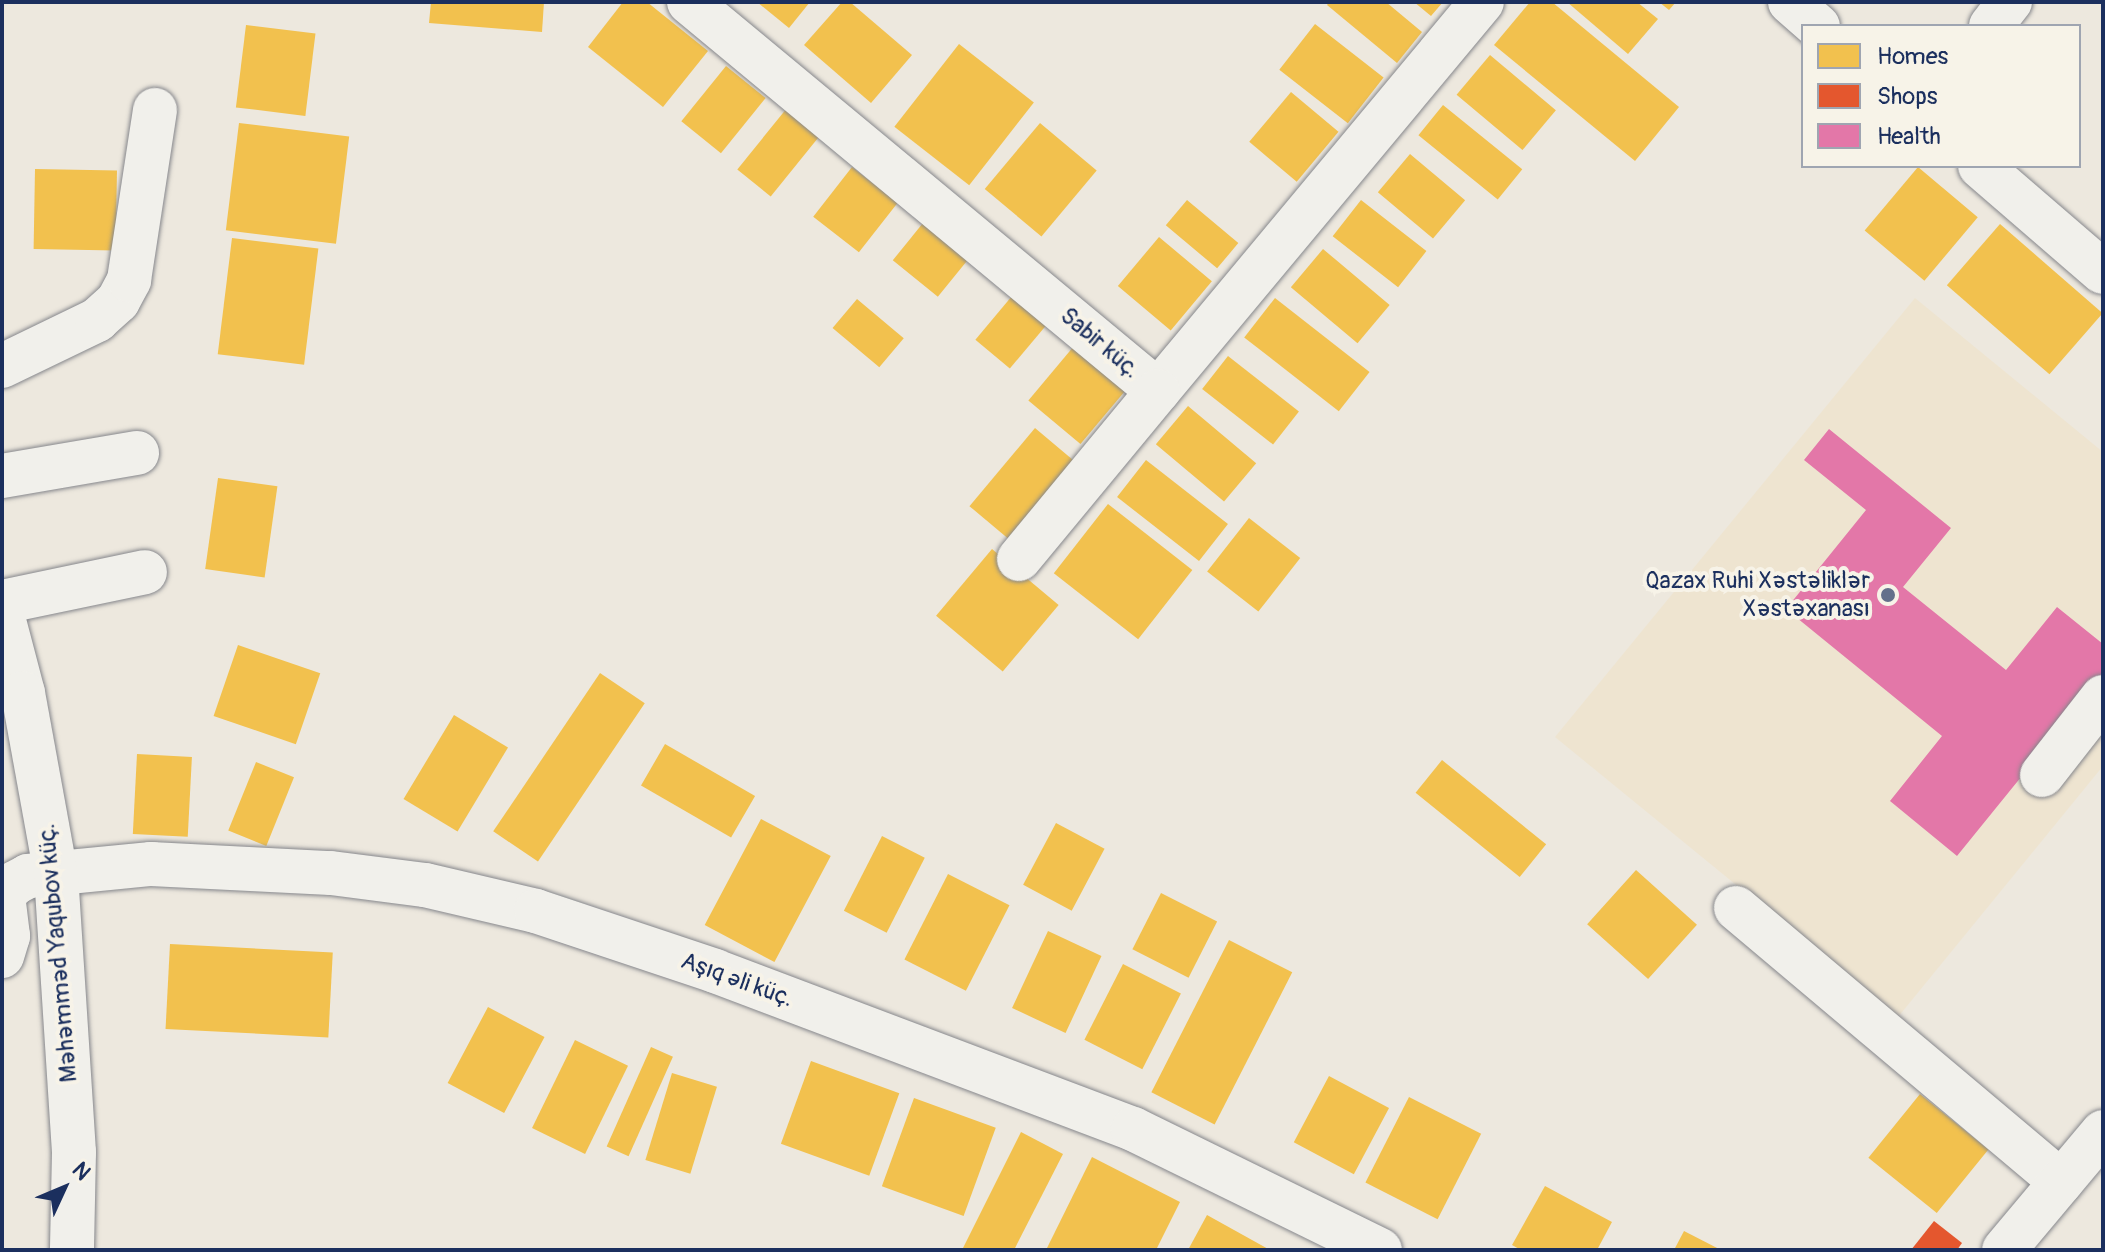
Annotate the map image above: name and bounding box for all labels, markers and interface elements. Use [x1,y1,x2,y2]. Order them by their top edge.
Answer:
legend [1801,24,2081,168]
text: Homes [1877,42,1948,71]
text: Shops [1877,82,1937,111]
text: Health [1877,122,1941,151]
street label: Sabir küç. [1054,301,1146,385]
place label: Qazax Ruhi Xəstəliklər Xəstəxanası [1645,567,1870,623]
marker: Qazax Ruhi Xəstəliklər Xəstəxanası [1877,584,1899,606]
street label: Məhəmməd Yaqubov küç. [32,822,84,1084]
street label: Aşıq Əli küç. [677,946,797,1014]
north arrow [24,1148,104,1228]
text: N [66,1156,97,1186]

